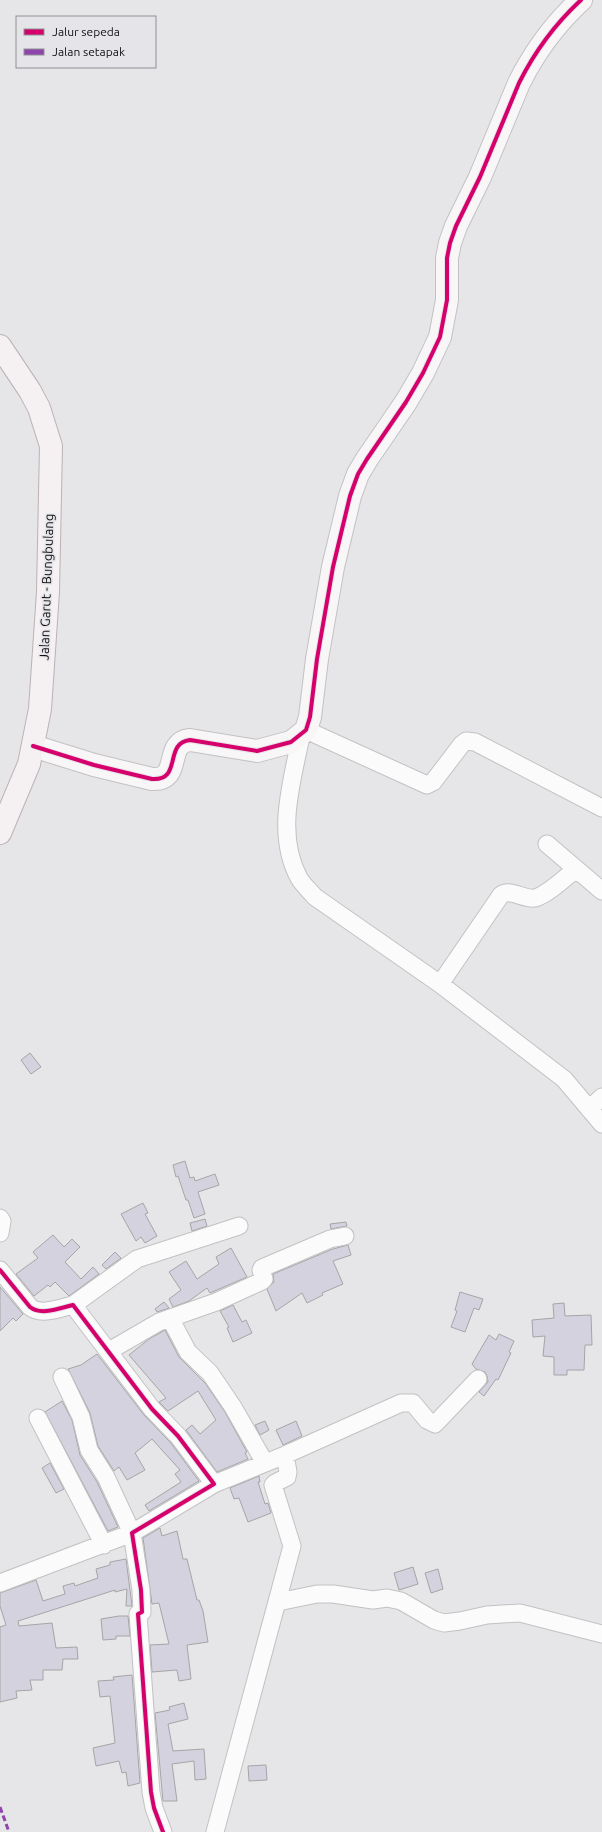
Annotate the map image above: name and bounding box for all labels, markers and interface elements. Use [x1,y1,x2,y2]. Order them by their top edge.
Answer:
legend [16,16,156,68]
text: Jalur sepeda [52,25,120,38]
text: Jalan setapak [52,45,125,58]
street label: Jalan Garut - Bungbulang [36,513,56,661]

